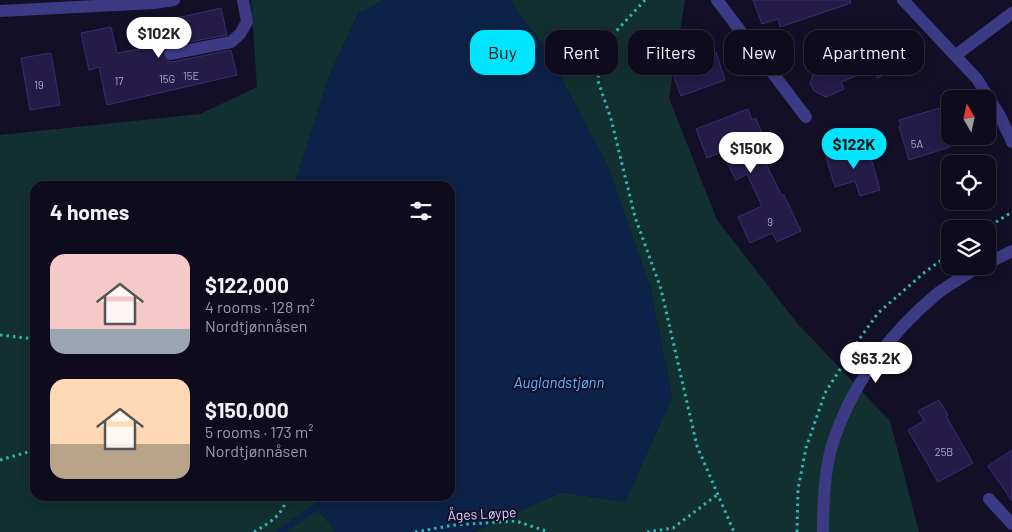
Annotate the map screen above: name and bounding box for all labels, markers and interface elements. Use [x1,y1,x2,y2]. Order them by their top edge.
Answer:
pin: $102K [124,17,194,59]
text: $102K [138,23,180,42]
chip: Buy [470,30,535,75]
chip: Rent [545,30,618,75]
chip: Filters [628,30,714,75]
chip: New [724,30,794,75]
chip: Apartment [804,30,924,75]
house number: 15E [183,69,199,82]
house number: 15G [159,72,175,85]
house number: 17 [114,74,124,87]
house number: 19 [34,78,44,91]
north arrow [941,90,996,145]
map controls [941,90,996,275]
pin: $122K [819,128,889,170]
pin: $150K [716,132,786,174]
text: $122K [833,134,875,153]
house number: 5A [911,137,923,150]
text: $150K [730,138,772,157]
button: locate [941,155,996,210]
icon: filters [407,197,435,225]
text: 4 homes [50,199,129,224]
house number: 9 [767,215,773,228]
button: layers [941,220,996,275]
text: $122,000 [205,272,289,297]
icon: home [90,274,150,334]
text: 4 rooms · 128 m² [205,297,315,316]
text: Nordtjønnåsen [205,316,307,335]
pin: $63.2K [835,342,917,384]
text: $63.2K [851,348,901,367]
water label: Auglandstjønn [514,373,604,391]
text: $150,000 [205,397,289,422]
icon: home [90,399,150,459]
text: 5 rooms · 173 m² [205,422,313,441]
text: Nordtjønnåsen [205,441,307,460]
house number: 25B [935,445,953,458]
street label: Åges Løype [447,503,517,524]

